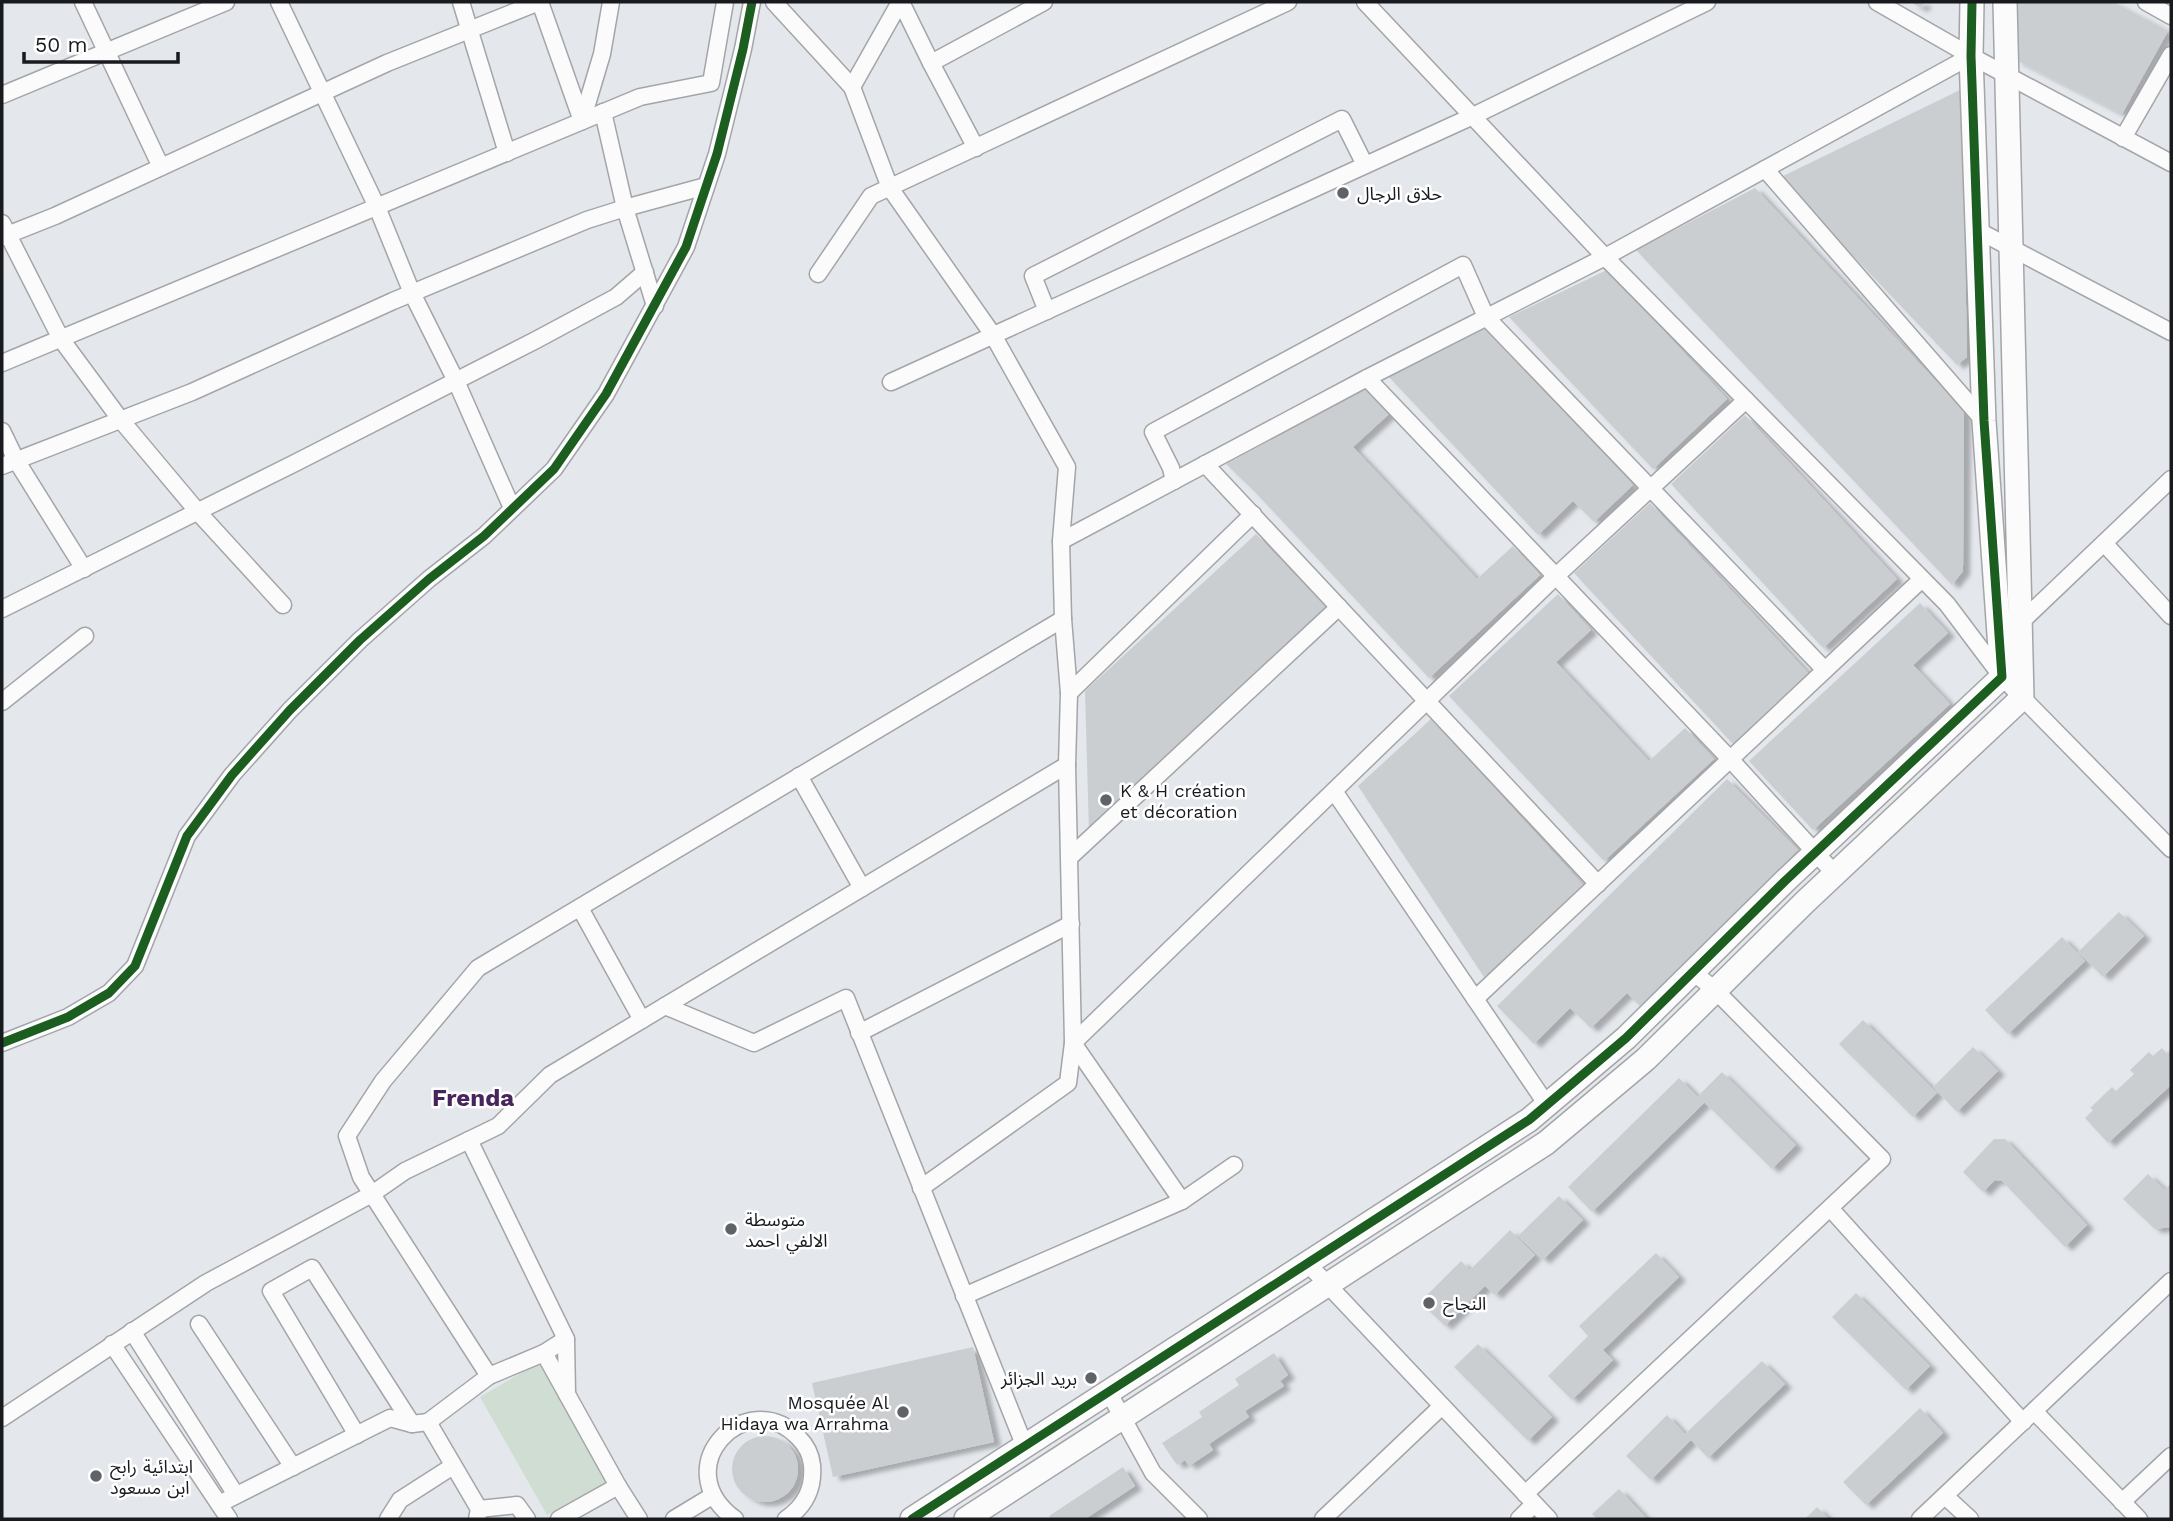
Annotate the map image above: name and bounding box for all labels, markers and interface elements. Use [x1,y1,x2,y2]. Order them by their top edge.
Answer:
scale bar [24,21,178,65]
text: 50 m [35,32,87,57]
place label: حلاق الرجال [1357,183,1442,205]
marker: حلاق الرجال [1335,185,1351,201]
place label: K & H création et décoration [1120,780,1246,822]
marker: K & H création et décoration [1098,792,1114,808]
district label: Frenda [432,1084,514,1112]
place label: متوسطة الالفي احمد [745,1209,828,1254]
marker: متوسطة الالفي احمد [723,1221,739,1237]
place label: النجاح [1443,1293,1486,1317]
marker: النجاح [1421,1295,1437,1311]
place label: بريد الجزائر [1000,1368,1077,1390]
marker: بريد الجزائر [1083,1370,1099,1386]
place label: Mosquée Al Hidaya wa Arrahma [720,1392,889,1434]
marker: Mosquée Al Hidaya wa Arrahma [895,1404,911,1420]
place label: ابتدائية رابح ابن مسعود [110,1456,193,1499]
marker: ابتدائية رابح ابن مسعود [88,1468,104,1484]

